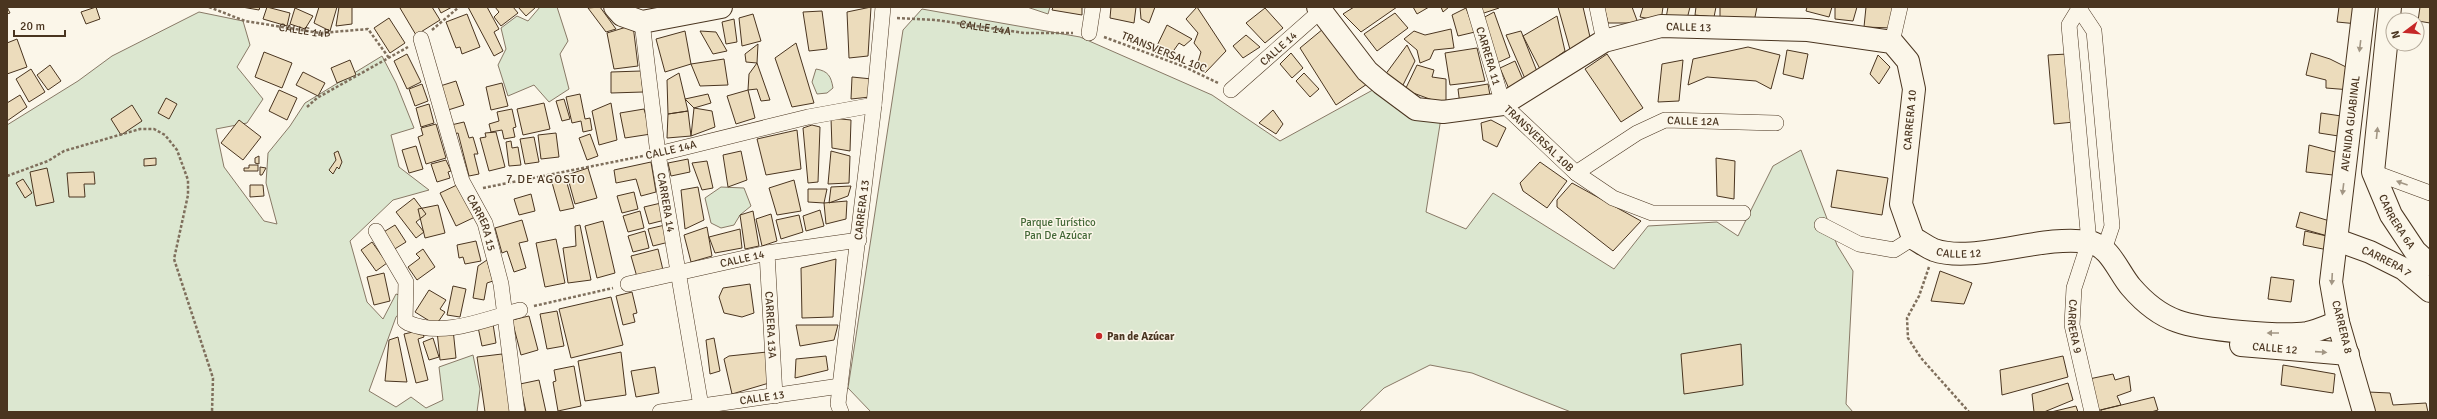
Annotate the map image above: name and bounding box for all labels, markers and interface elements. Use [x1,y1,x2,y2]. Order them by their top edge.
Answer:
scale bar [14,12,65,38]
north arrow [2385,12,2425,52]
street label: CALLE 14A [959,17,1012,38]
text: 20 m [20,19,45,34]
street label: CALLE 14B [278,20,331,40]
street label: CALLE 13 [1666,20,1711,34]
street label: CARRERA 11 [1474,25,1504,87]
street label: CALLE 14 [1257,28,1300,68]
street label: TRANSVERSAL 10C [1120,29,1209,75]
text: N [2389,29,2403,40]
one-way arrow [2356,40,2363,52]
street label: AVENIDA GUABINAL [2338,74,2362,172]
street label: CARRERA 10 [1901,89,1919,151]
street label: TRANSVERSAL 10B [1502,102,1577,174]
street label: CALLE 12A [1667,114,1720,128]
one-way arrow [2374,127,2381,139]
street label: CALLE 14A [644,138,698,162]
street label: CARRERA 14 [655,171,678,233]
district label: 7 DE AGOSTO [506,172,586,187]
street label: CARRERA 13 [851,179,871,241]
one-way arrow [2395,179,2407,185]
one-way arrow [2340,183,2346,195]
street label: CARRERA 15 [464,192,499,252]
street label: CARRERA 6A [2376,192,2418,251]
park label: Parque Turístico Pan De Azúcar [1020,216,1096,242]
street label: CARRERA 7 [2360,243,2414,279]
street label: CALLE 12 [1935,245,1982,260]
street label: CALLE 14 [719,247,766,270]
one-way arrow [2329,273,2335,286]
street label: CARRERA 13A [763,291,779,359]
street label: CARRERA 9 [2065,299,2085,355]
street label: CARRERA 8 [2329,299,2355,355]
place label: Pan de Azúcar [1107,330,1175,343]
one-way arrow [2266,330,2279,336]
marker: Pan de Azúcar [1094,331,1104,341]
street label: CALLE 12 [2252,339,2298,356]
one-way arrow [2315,349,2327,356]
street label: CALLE 13 [739,388,785,407]

